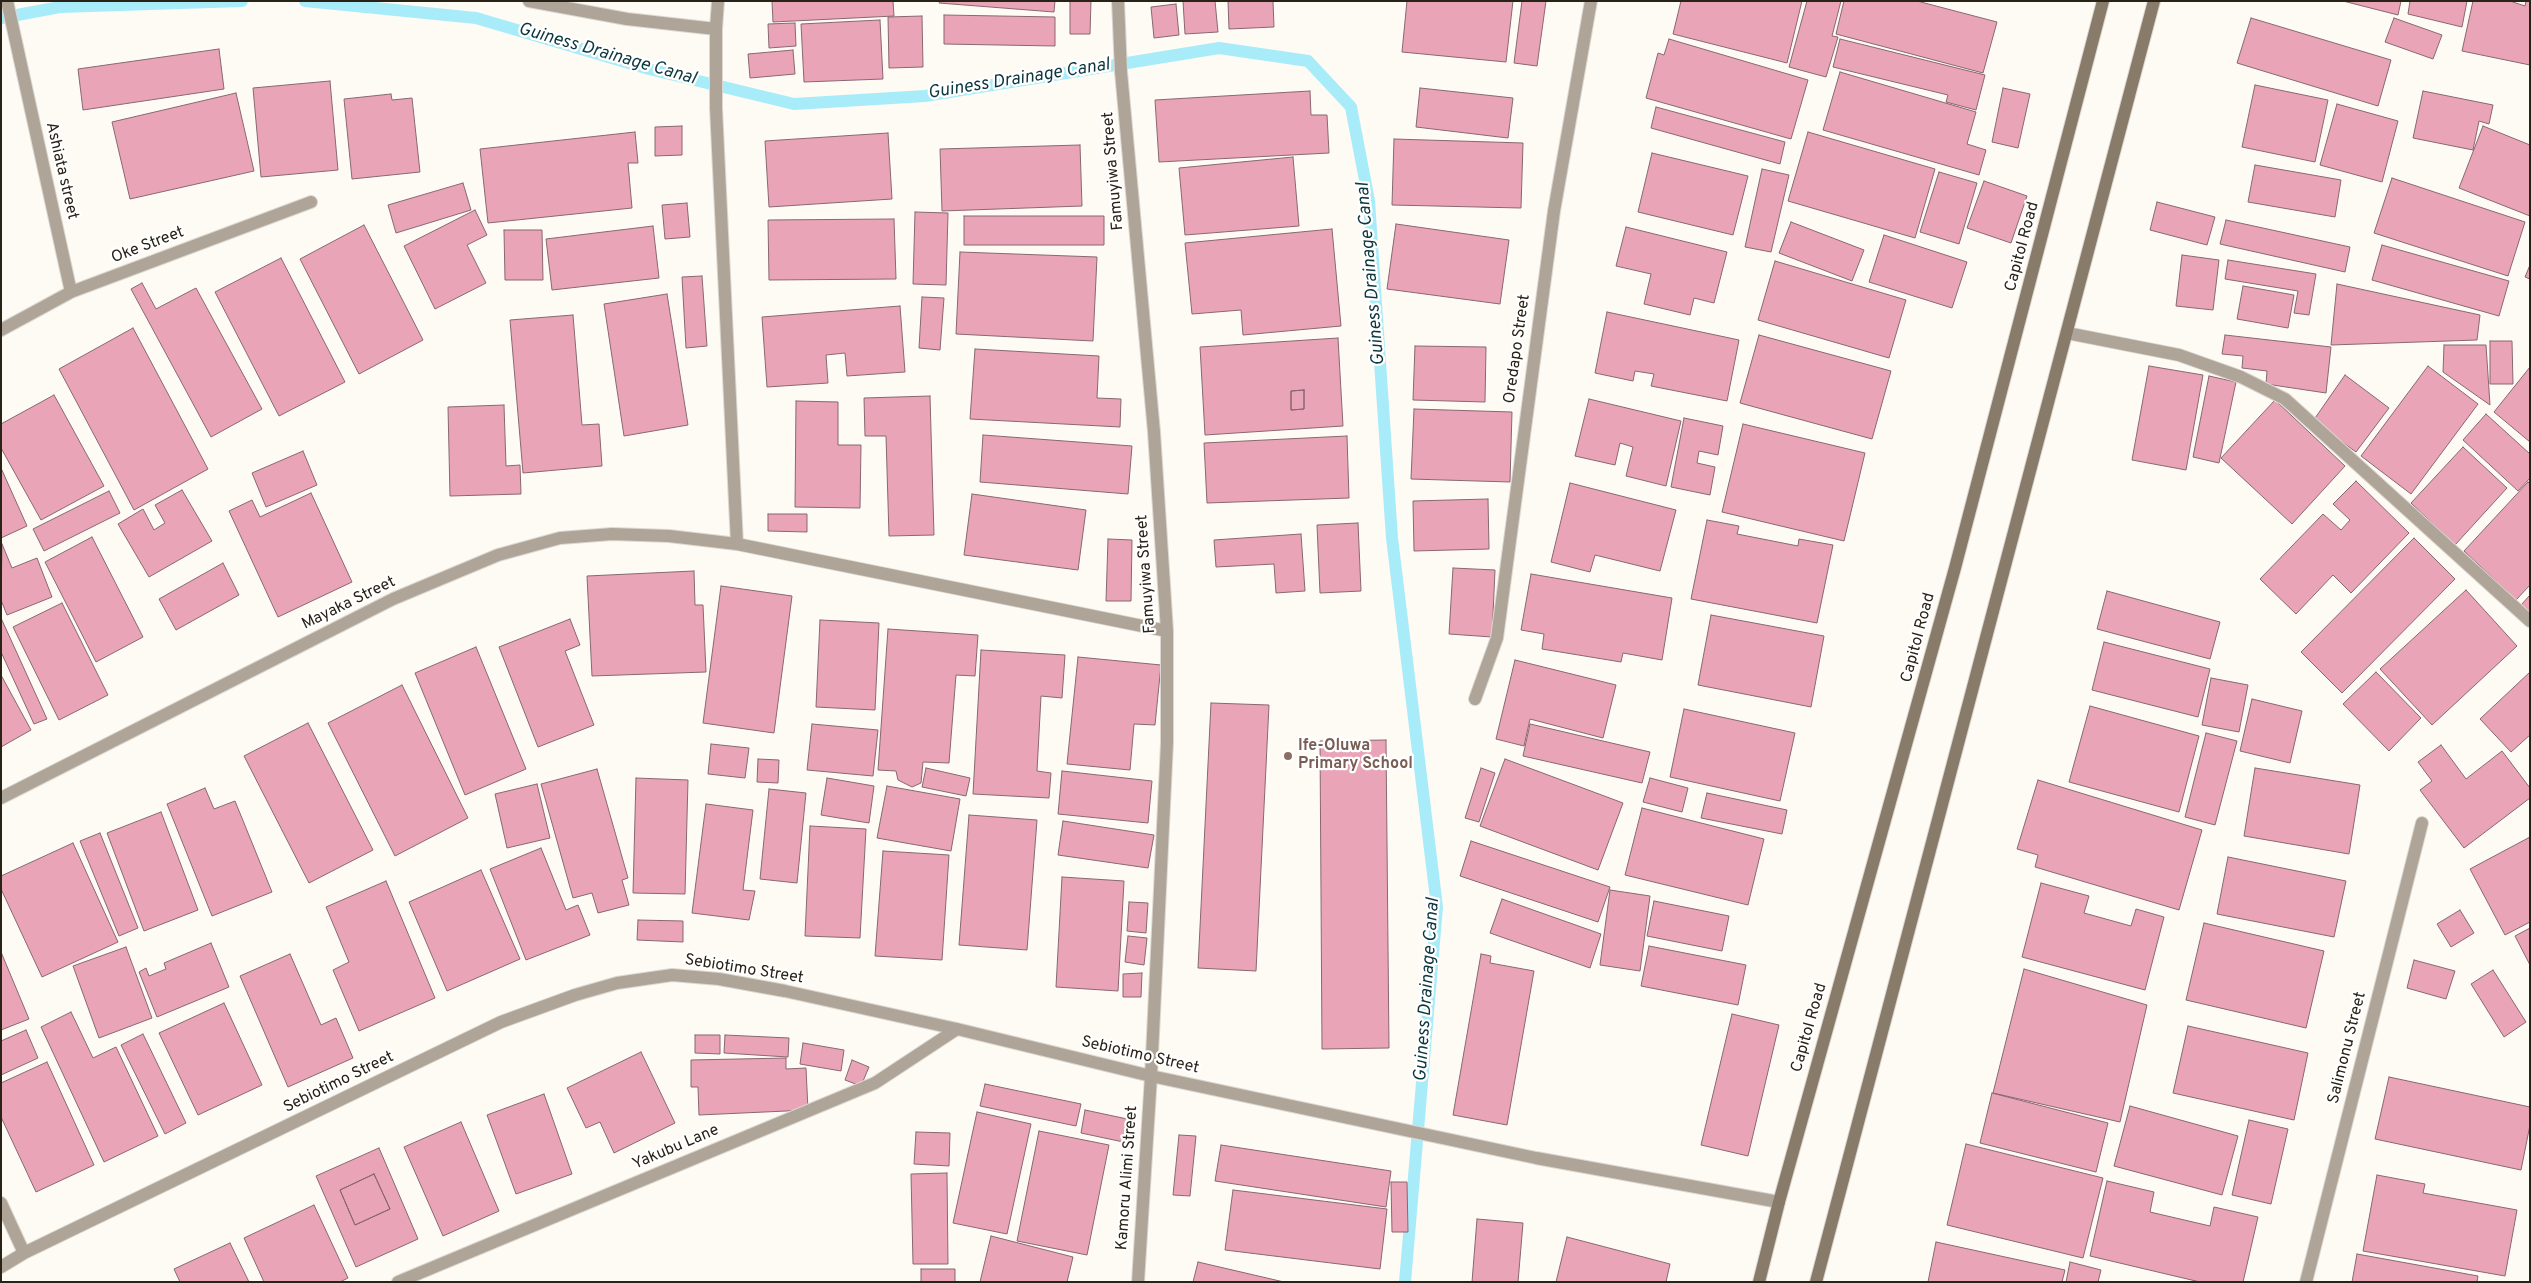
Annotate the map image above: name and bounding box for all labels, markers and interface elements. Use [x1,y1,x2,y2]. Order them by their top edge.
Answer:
water label: Guiness Drainage Canal [516,19,698,91]
water label: Guiness Drainage Canal [926,55,1112,105]
street label: Famuyiwa Street [1099,111,1129,231]
street label: Ashiata street [40,120,82,222]
water label: Guiness Drainage Canal [1353,181,1391,367]
street label: Capitol Road [2002,200,2044,294]
street label: Oke Street [109,223,187,269]
street label: Oredapo Street [1501,293,1535,405]
street label: Famuyiwa Street [1133,514,1161,634]
street label: Mayaka Street [299,573,399,635]
street label: Capitol Road [1898,591,1940,685]
place label: Ife-Oluwa Primary School [1298,737,1413,775]
marker: Ife-Oluwa Primary School [1282,750,1294,762]
water label: Guiness Drainage Canal [1411,897,1445,1083]
street label: Sebiotimo Street [683,951,805,989]
street label: Capitol Road [1788,981,1832,1075]
street label: Salimonu Street [2325,990,2371,1106]
street label: Sebiotimo Street [1079,1033,1201,1079]
street label: Sebiotimo Street [281,1048,397,1118]
street label: Kamoru Alimi Street [1113,1105,1143,1251]
street label: Yakubu Lane [630,1121,722,1175]

